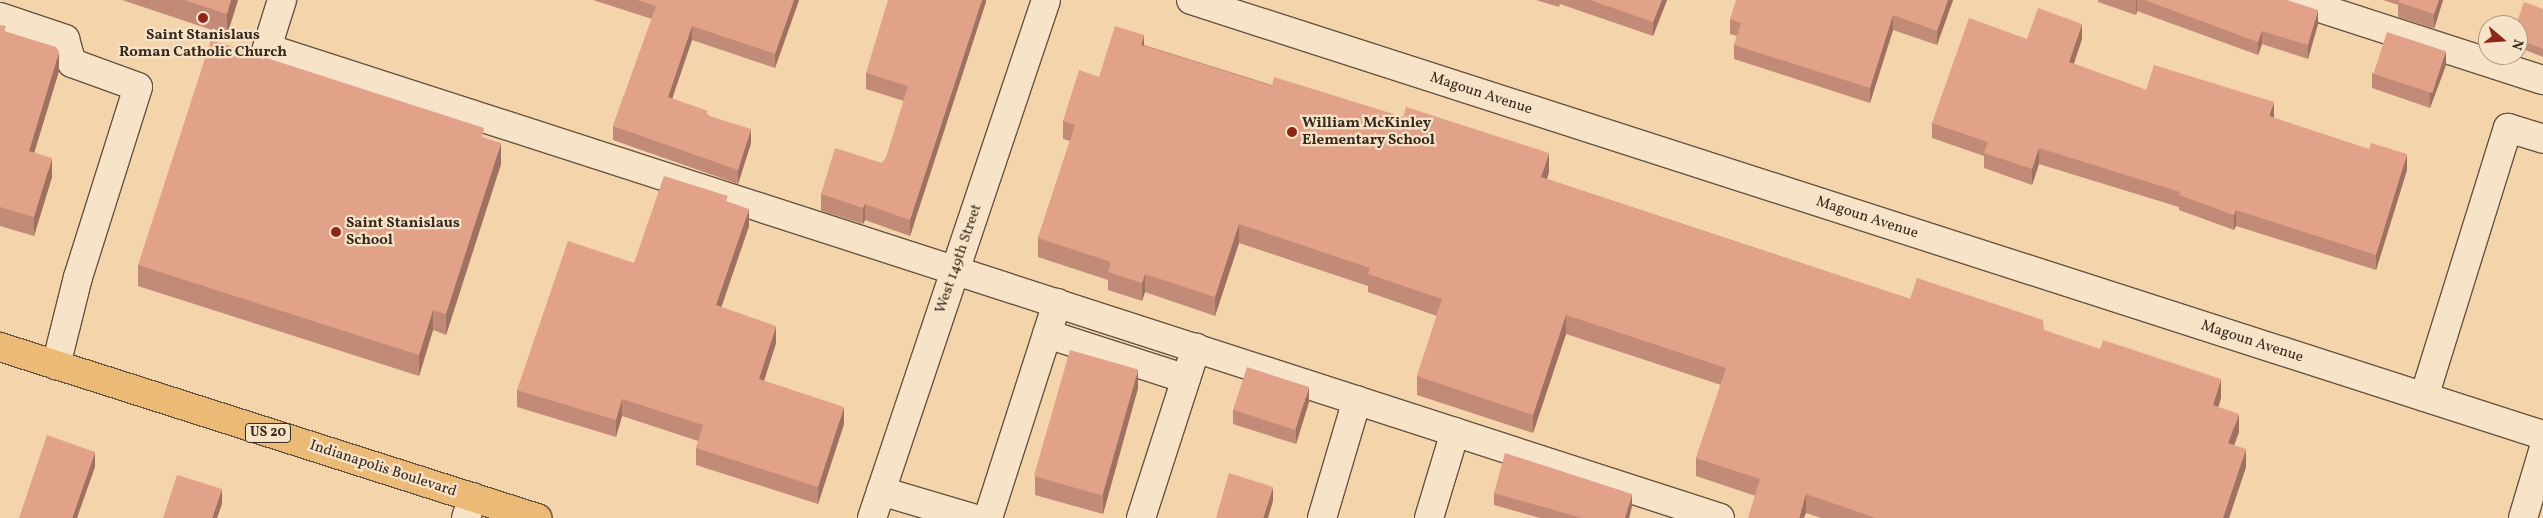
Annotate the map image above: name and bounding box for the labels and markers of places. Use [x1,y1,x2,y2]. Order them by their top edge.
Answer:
marker: Saint Stanislaus Roman Catholic Church [197,12,209,24]
place label: Saint Stanislaus Roman Catholic Church [119,26,287,61]
place label: William McKinley Elementary School [1302,114,1435,149]
marker: William McKinley Elementary School [1286,126,1298,138]
place label: Saint Stanislaus School [346,214,460,249]
marker: Saint Stanislaus School [330,226,342,238]

